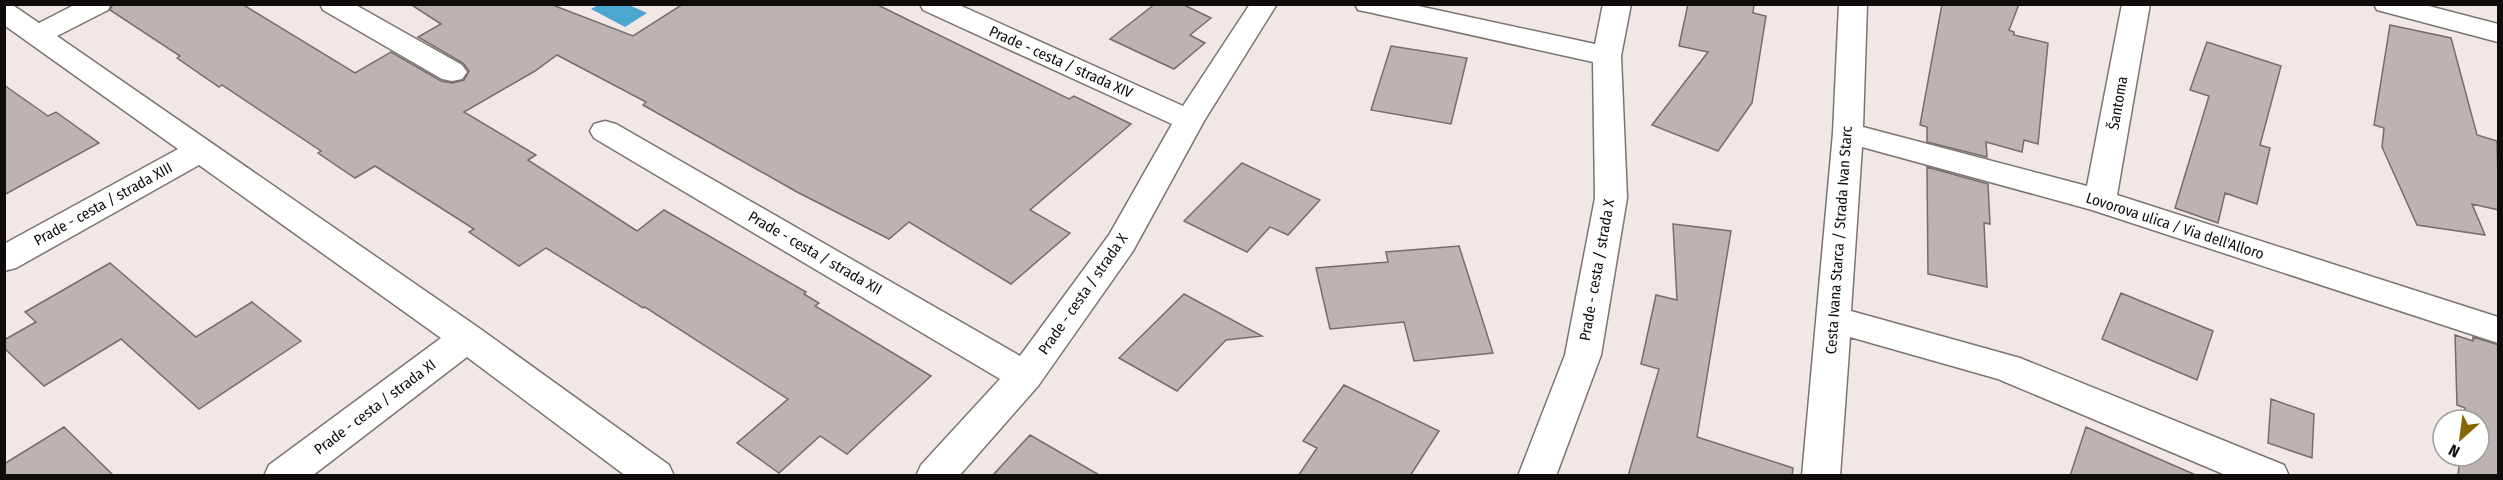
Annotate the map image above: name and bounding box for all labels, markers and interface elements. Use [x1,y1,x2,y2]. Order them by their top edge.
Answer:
street label: Prade - cesta / strada XIV [986,22,1136,102]
street label: Šantoma [2104,75,2132,131]
street label: Cesta Ivana Starca / Strada Ivan Starc [1822,125,1856,355]
street label: Prade - cesta / strada XIII [31,158,175,250]
street label: Lovorova ulica / Via dell'Alloro [2084,189,2266,263]
street label: Prade - cesta / strada X [1576,197,1618,342]
street label: Prade - cesta / strada XII [745,207,885,299]
street label: Prade - cesta / strada X [1034,229,1132,358]
street label: Prade - cesta / strada XI [311,355,439,459]
north arrow [2431,408,2491,468]
text: N [2445,440,2463,461]

